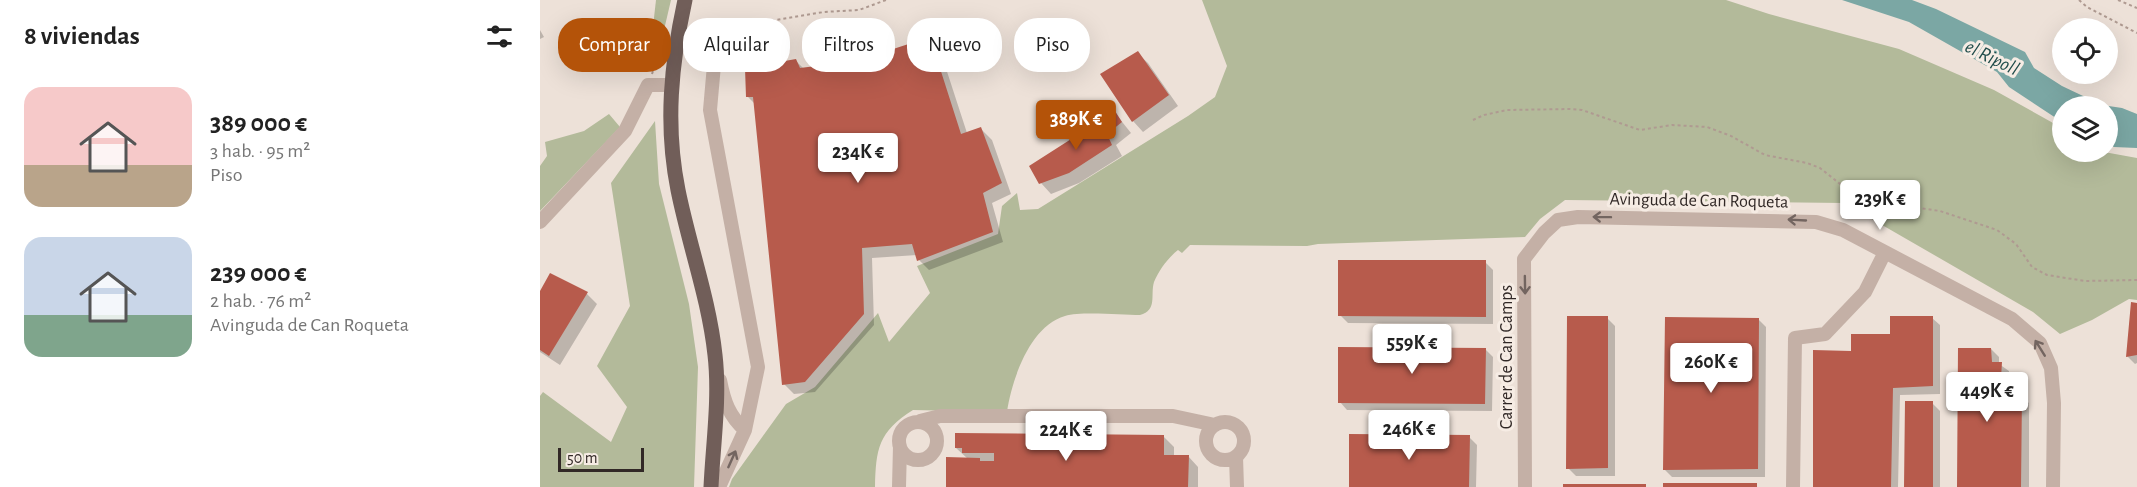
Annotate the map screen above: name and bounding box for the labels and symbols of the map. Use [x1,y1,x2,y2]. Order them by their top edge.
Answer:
water label: el Ripoll [1962,36,2022,80]
pin: 389K € [1027,100,1125,151]
pin: 234K € [809,133,907,184]
pin: 239K € [1831,180,1929,231]
street label: Avinguda de Can Roqueta [1609,190,1789,212]
one-way arrow [1593,212,1613,223]
one-way arrow [1788,215,1808,226]
one-way arrow [1519,274,1531,294]
street label: Carrer de Can Camps [1498,285,1516,429]
pin: 559K € [1363,324,1461,375]
one-way arrow [2034,339,2047,356]
pin: 260K € [1662,343,1760,394]
pin: 449K € [1938,372,2036,423]
pin: 246K € [1360,410,1458,461]
pin: 224K € [1017,411,1115,462]
scale bar [558,445,644,472]
one-way arrow [727,450,739,468]

